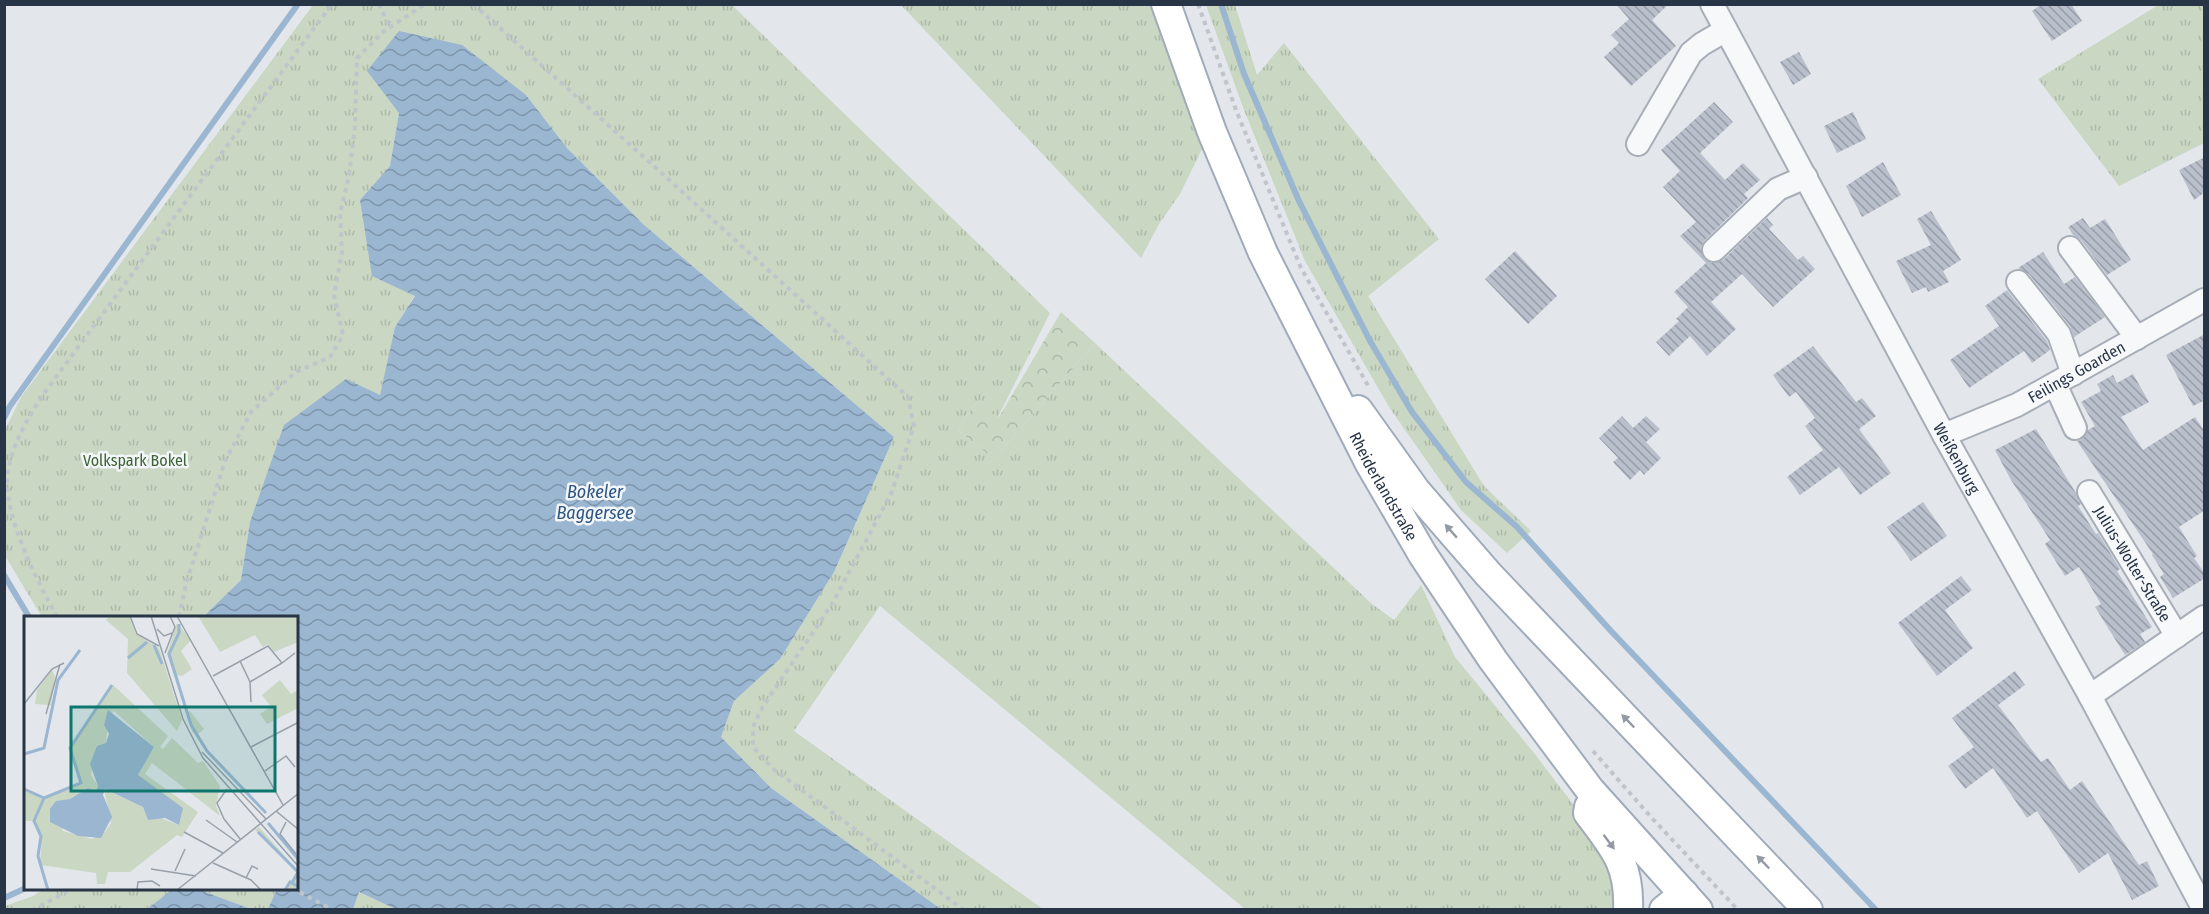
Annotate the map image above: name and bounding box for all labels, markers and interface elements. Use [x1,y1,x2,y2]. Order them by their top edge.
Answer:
street label: Feilings Goarden [2024,337,2128,407]
street label: Weißenburg [1930,419,1985,497]
street label: Rheiderlandstraße [1346,429,1422,544]
park label: Volkspark Bokel [83,451,187,470]
water label: Bokeler Baggersee [556,481,634,524]
street label: Julius-Wolter-Straße [2090,502,2175,625]
one-way arrow [1445,524,1458,539]
inset map [24,616,298,890]
one-way arrow [1622,714,1636,728]
one-way arrow [1603,834,1615,849]
one-way arrow [1756,855,1770,870]

